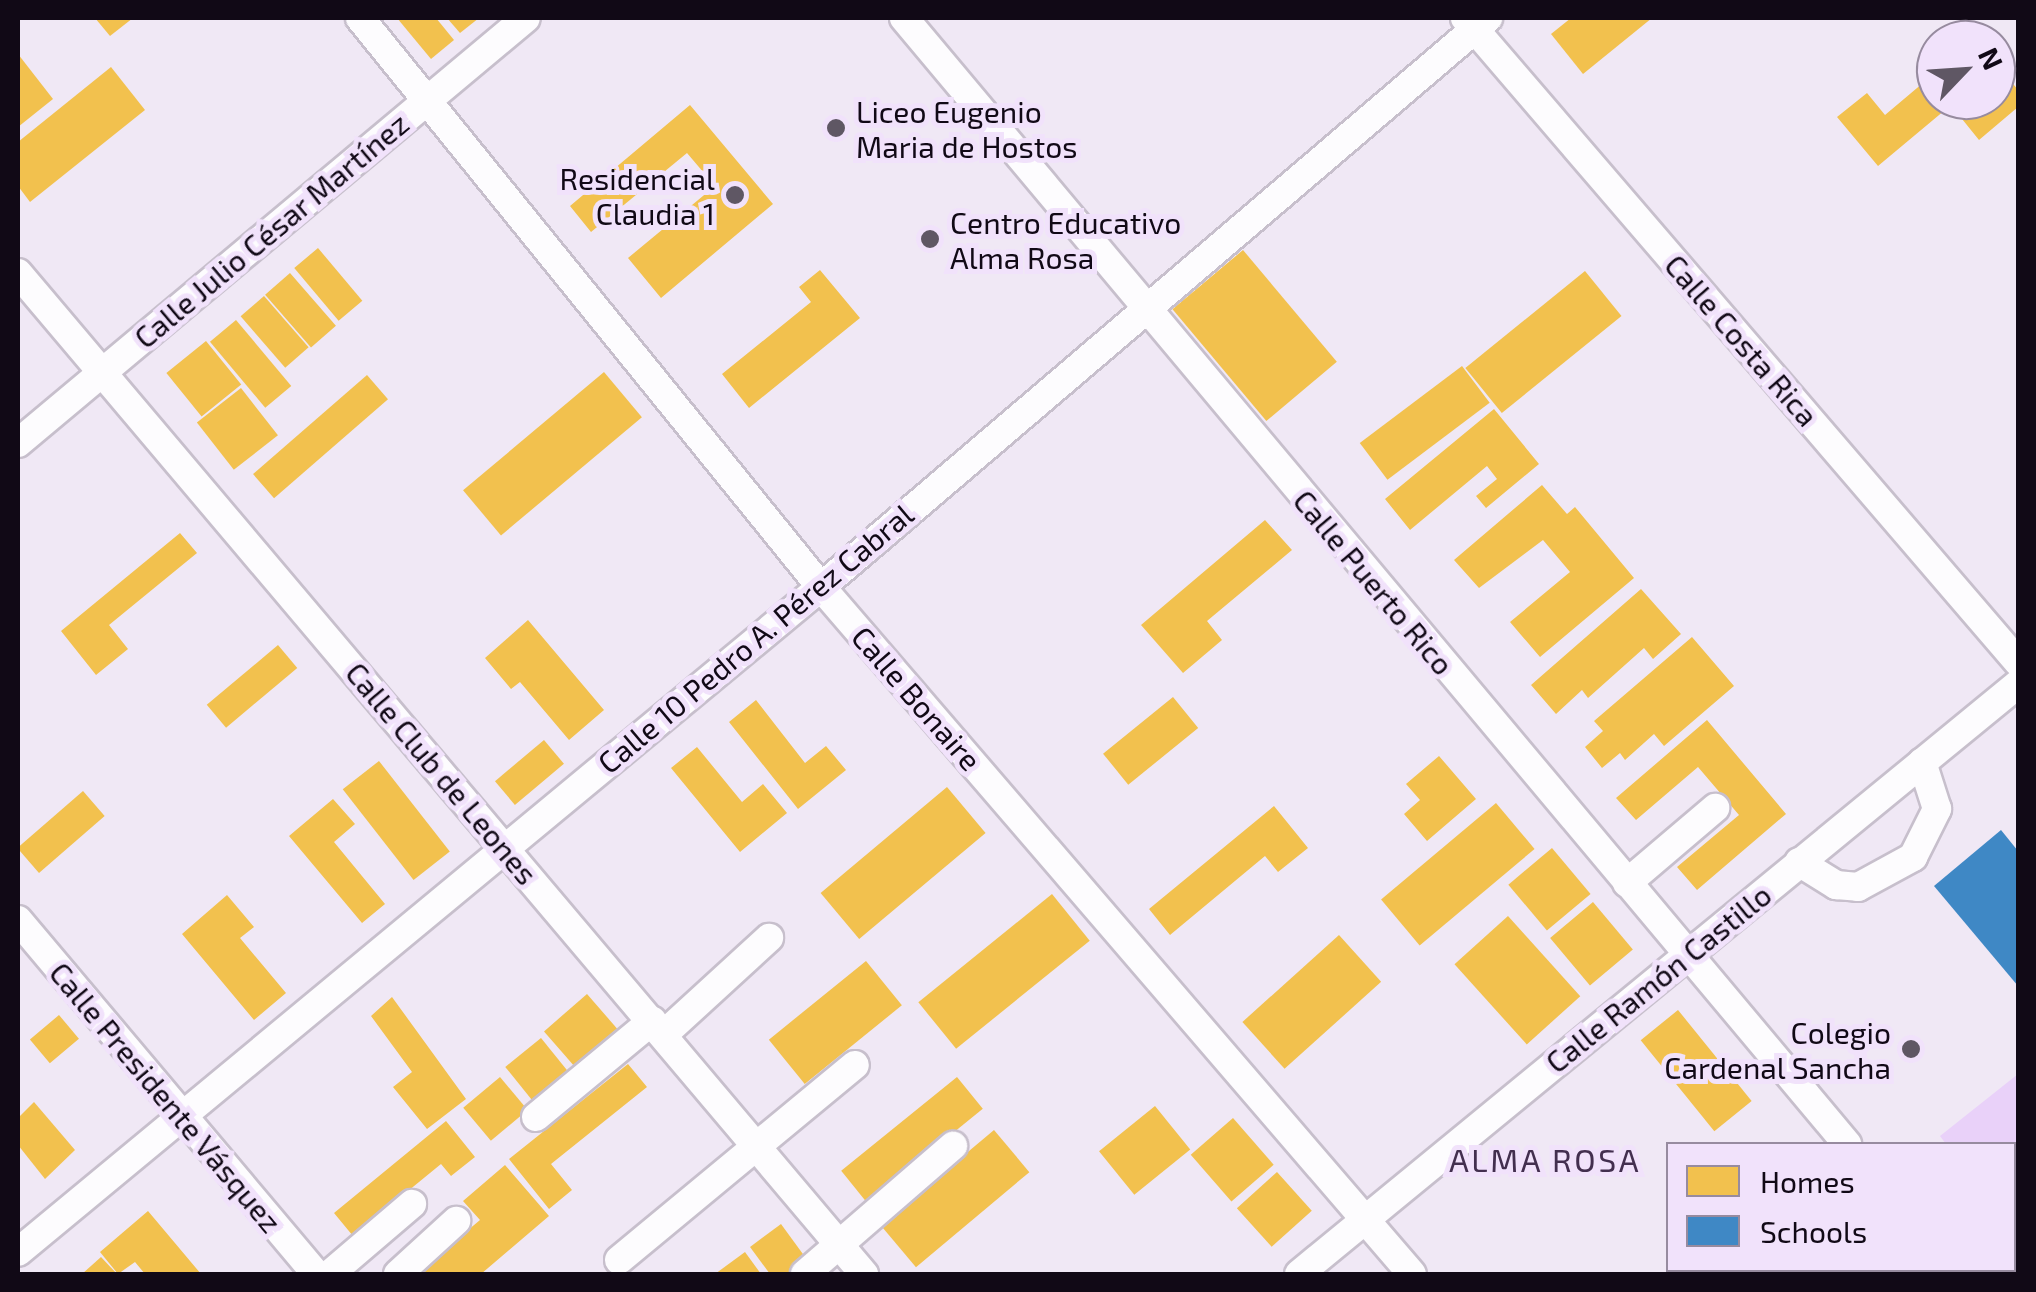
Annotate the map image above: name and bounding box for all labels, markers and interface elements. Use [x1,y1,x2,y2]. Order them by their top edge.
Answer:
north arrow [1916,20,2016,120]
text: N [1972,42,2011,75]
place label: Liceo Eugenio Maria de Hostos [856,93,1077,164]
street label: Calle Julio César Martínez [126,104,416,356]
marker: Liceo Eugenio Maria de Hostos [825,117,847,139]
place label: Residencial Claudia 1 [560,160,715,230]
marker: Residencial Claudia 1 [724,184,746,206]
place label: Centro Educativo Alma Rosa [950,204,1181,274]
marker: Centro Educativo Alma Rosa [919,228,941,250]
street label: Calle Costa Rica [1658,247,1826,433]
street label: Calle Puerto Rico [1286,482,1462,682]
street label: Calle 10 Pedro A. Pérez Cabral [590,495,920,781]
street label: Calle Bonaire [845,619,989,777]
street label: Calle Club de Leones [339,655,545,891]
street label: Calle Ramón Castillo [1538,876,1778,1080]
street label: Calle Presidente Vásquez [42,954,290,1240]
place label: Colegio Cardenal Sancha [1664,1014,1891,1084]
marker: Colegio Cardenal Sancha [1900,1038,1922,1060]
district label: ALMA ROSA [1449,1140,1641,1178]
legend [1666,1142,2016,1272]
text: Homes [1760,1163,1855,1199]
text: Schools [1760,1213,1867,1249]

